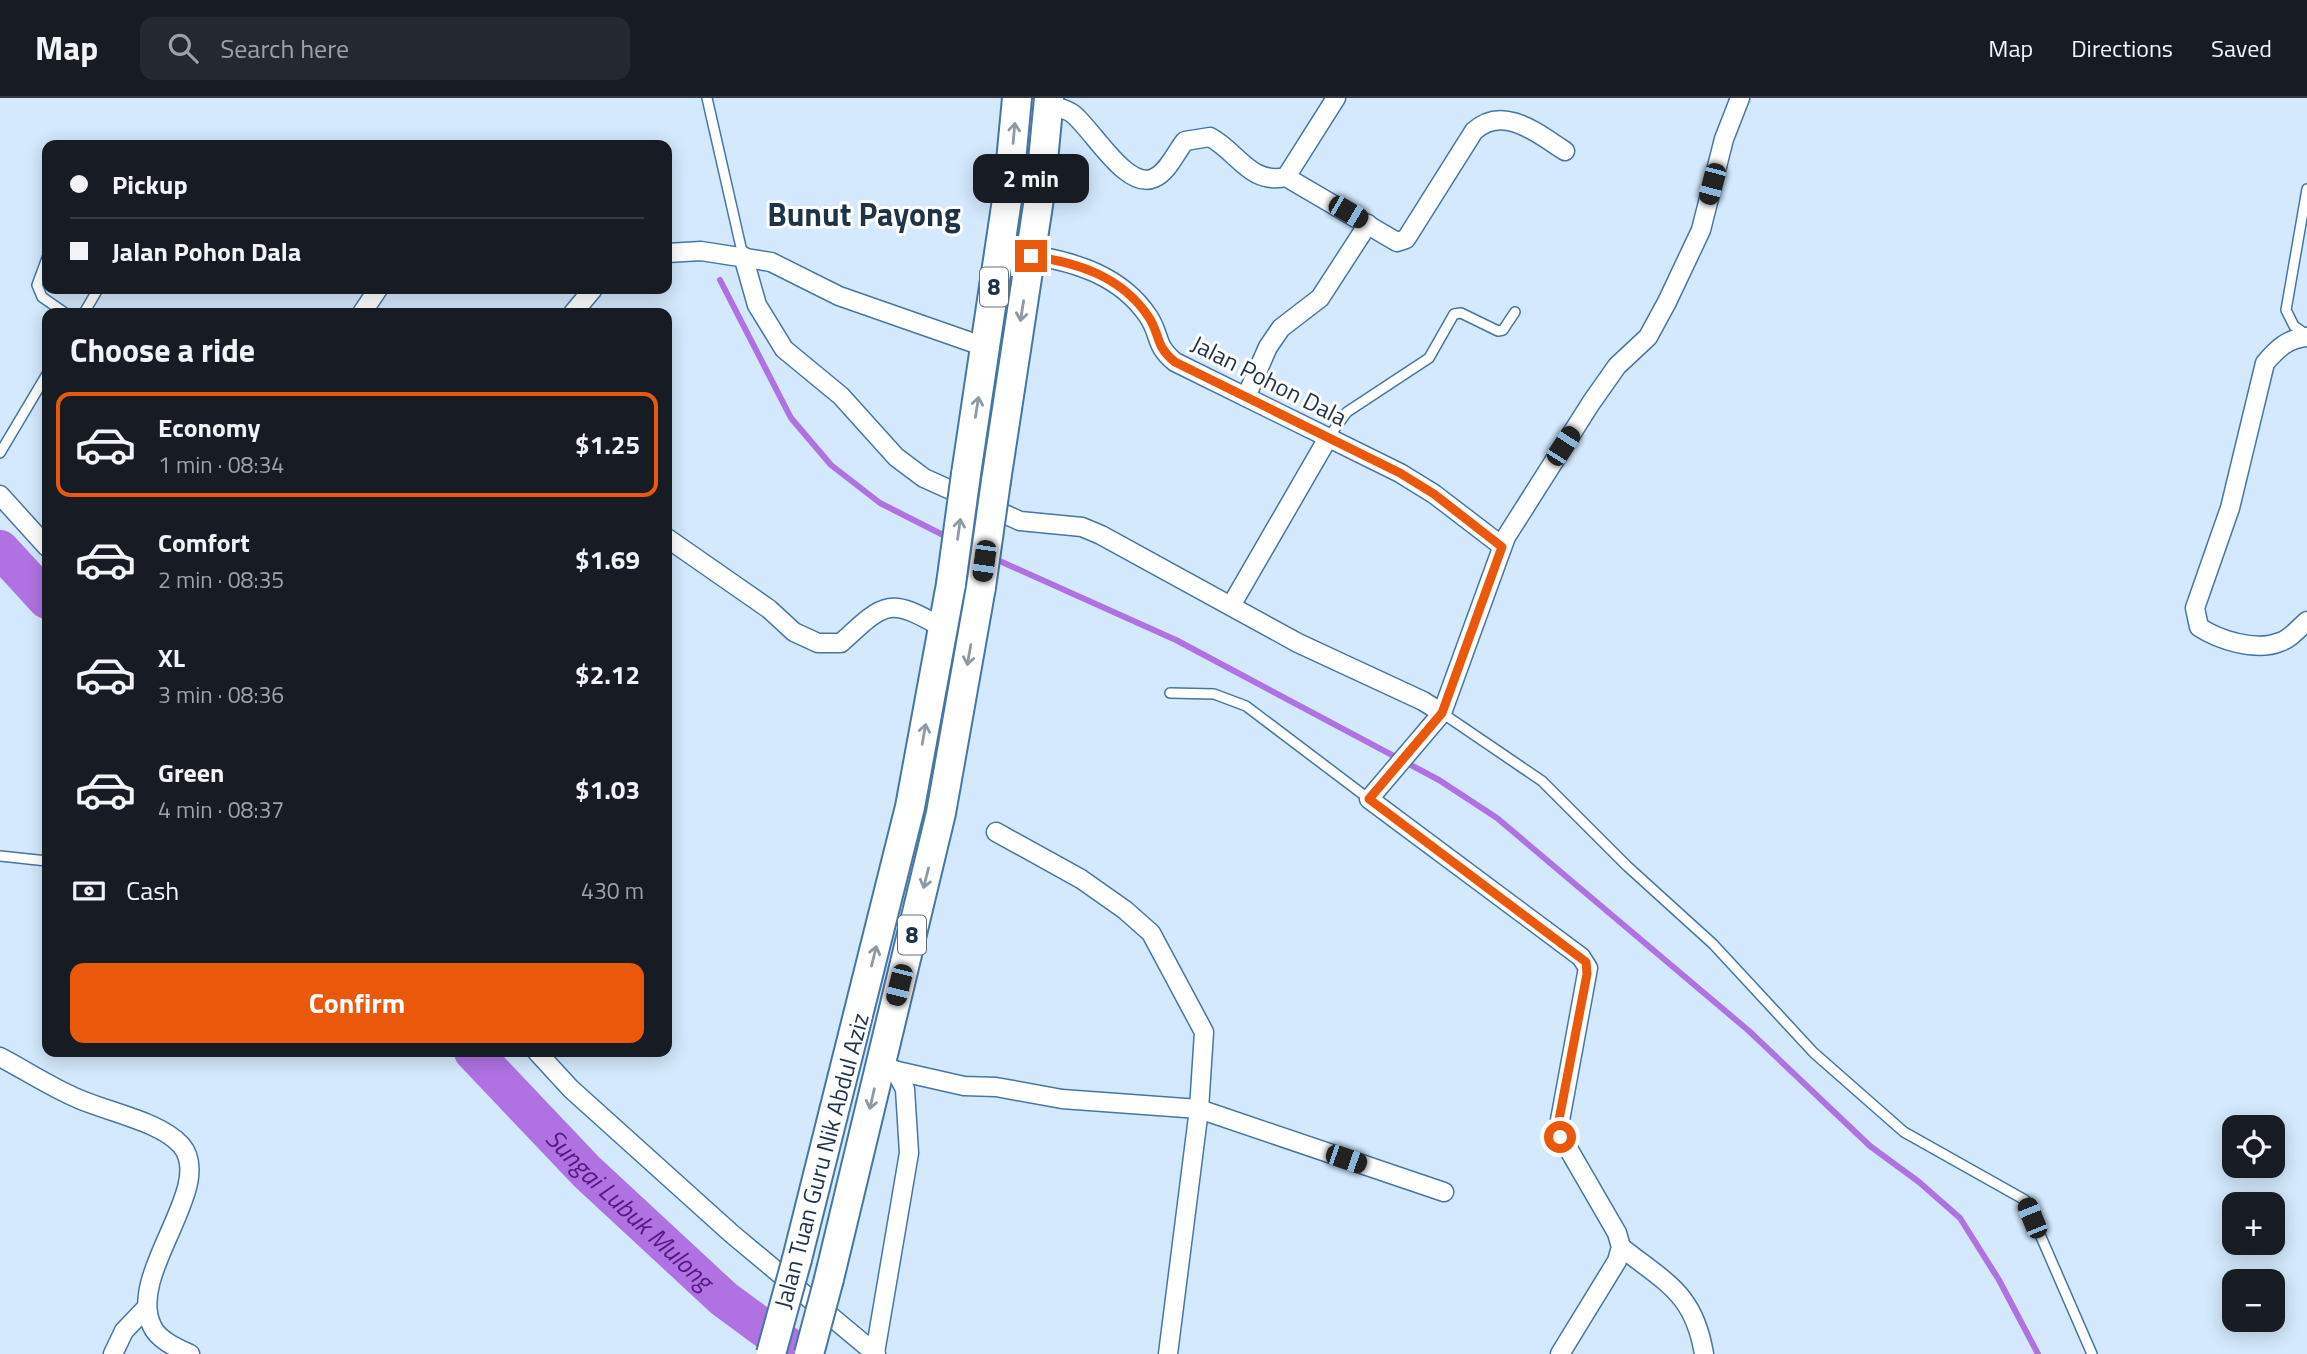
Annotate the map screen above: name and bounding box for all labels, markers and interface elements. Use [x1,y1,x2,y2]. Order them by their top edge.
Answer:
search box [140,17,630,80]
text: Map [35,23,98,73]
icon: search [164,29,202,67]
text: Search here [220,29,349,68]
text: Map [1988,30,2033,66]
text: Directions [2071,30,2173,66]
text: Saved [2211,30,2272,66]
one-way arrow [1008,122,1021,145]
callout: 2 min [973,155,1089,204]
text: 2 min [1003,161,1059,196]
car [1697,161,1728,207]
text: Pickup [112,165,188,204]
district label: Bunut Payong [767,190,961,238]
car [1325,192,1372,232]
text: Jalan Pohon Dala [112,232,301,271]
route end [1015,240,1047,272]
road number: 8 [980,268,1008,306]
one-way arrow [1015,300,1028,322]
street label: Jalan Pohon Dala [1185,325,1354,435]
text: Choose a ride [70,326,255,374]
one-way arrow [970,396,983,419]
text: Economy [158,408,260,447]
icon: car [74,413,137,476]
car [1543,423,1584,469]
text: $1.25 [575,425,640,464]
text: 1 min · 08:34 [158,447,284,482]
one-way arrow [952,518,965,541]
text: Comfort [158,523,250,562]
icon: car [74,528,137,591]
car [971,539,998,583]
text: $1.69 [575,540,640,579]
text: 2 min · 08:35 [158,562,284,597]
text: XL [158,638,185,677]
icon: car [74,643,137,706]
one-way arrow [962,643,975,666]
text: $2.12 [575,655,640,694]
text: 3 min · 08:36 [158,677,284,712]
one-way arrow [917,723,931,746]
text: Green [158,753,224,792]
icon: car [74,758,137,821]
text: $1.03 [575,770,640,809]
text: 4 min · 08:37 [158,792,284,827]
one-way arrow [918,866,932,889]
text: Cash [126,871,179,910]
icon: cash [70,872,108,910]
text: 430 m [581,873,644,908]
road number: 8 [898,916,926,954]
one-way arrow [868,945,881,967]
car [884,962,915,1008]
button: Confirm [70,963,644,1043]
street label: Jalan Tuan Guru Nik Abdul Aziz [764,1009,878,1313]
one-way arrow [865,1087,878,1110]
map controls [2222,1115,2285,1332]
button: locate [2222,1115,2285,1178]
water label: Sungai Lubuk Mulong [537,1120,724,1301]
route start [1544,1121,1576,1153]
car [1323,1142,1370,1176]
button: + [2222,1192,2285,1255]
car [2015,1195,2050,1241]
button: − [2222,1269,2285,1332]

